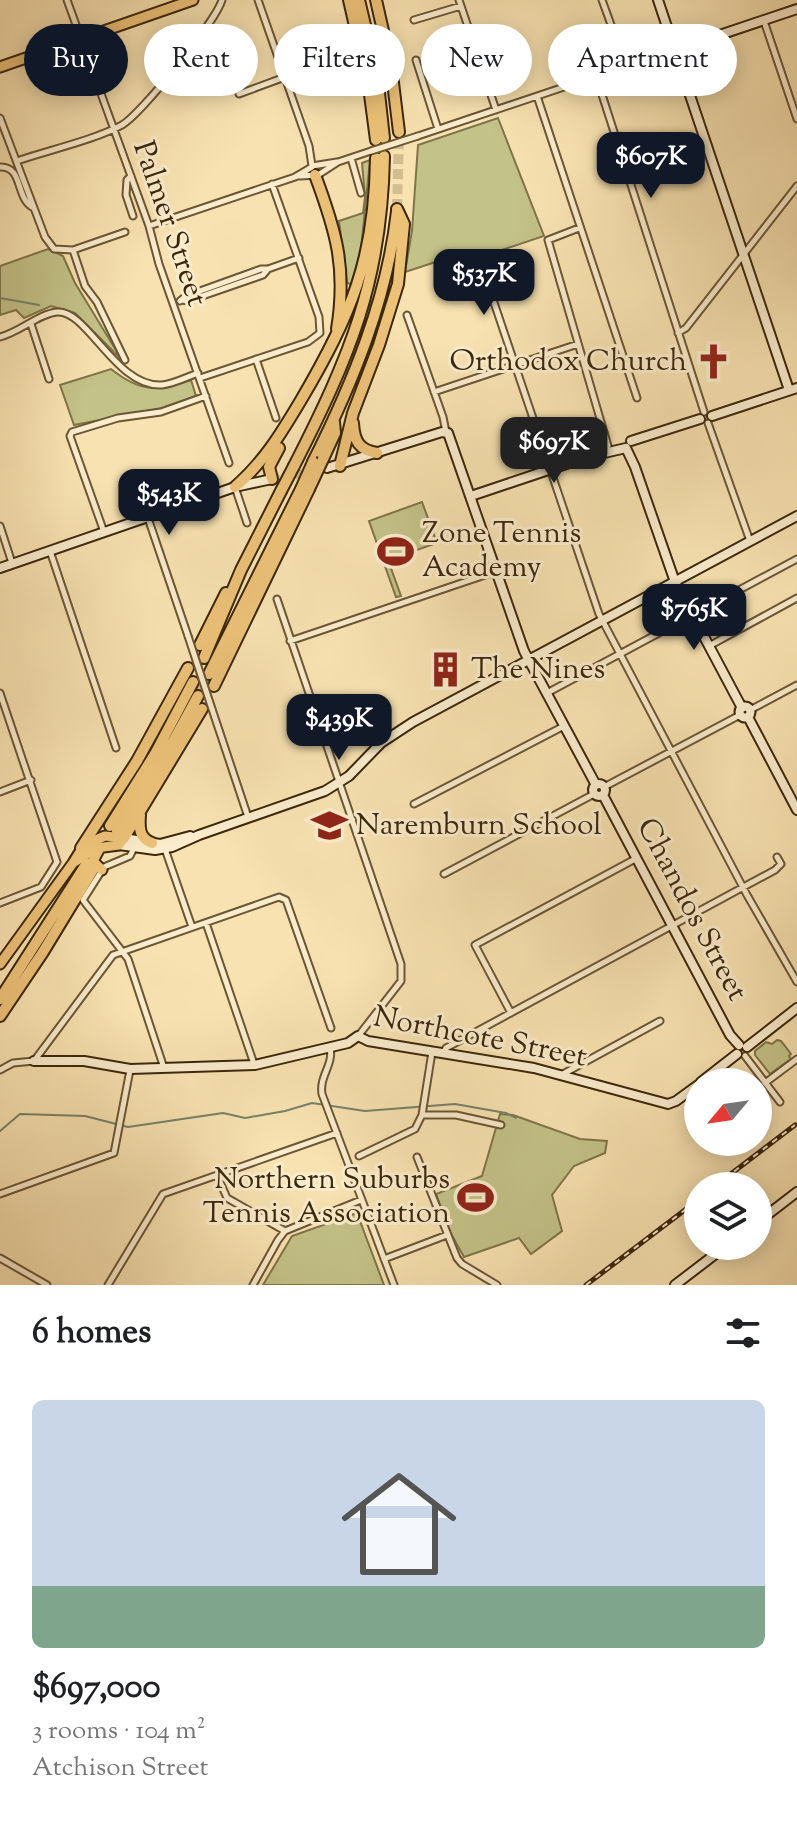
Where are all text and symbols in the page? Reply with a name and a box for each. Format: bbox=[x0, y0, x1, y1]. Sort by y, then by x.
chip: Buy bbox=[24, 24, 128, 96]
chip: Rent bbox=[144, 24, 258, 96]
chip: Filters bbox=[274, 24, 405, 96]
chip: New bbox=[421, 24, 532, 96]
chip: Apartment bbox=[548, 24, 737, 96]
pin: $607K bbox=[595, 132, 707, 200]
street label: Palmer Street bbox=[121, 136, 217, 312]
text: $607K bbox=[615, 139, 687, 176]
pin: $537K bbox=[428, 249, 540, 317]
text: $537K bbox=[451, 256, 517, 293]
place label: Orthodox Church bbox=[450, 341, 687, 384]
church icon: Orthodox Church bbox=[694, 343, 732, 381]
pin: $697K bbox=[498, 417, 610, 485]
text: $697K bbox=[518, 424, 590, 461]
pin: $543K bbox=[113, 469, 225, 537]
text: $543K bbox=[136, 476, 202, 513]
place label: Zone Tennis Academy bbox=[422, 513, 581, 590]
sports icon: Zone Tennis Academy bbox=[377, 532, 415, 570]
pin: $765K bbox=[638, 584, 750, 652]
text: $765K bbox=[660, 591, 728, 628]
place label: The Nines bbox=[471, 649, 605, 692]
building icon: The Nines bbox=[426, 651, 464, 689]
pin: $439K bbox=[283, 694, 395, 762]
text: $439K bbox=[305, 701, 373, 738]
place label: Naremburn School bbox=[356, 805, 602, 848]
school or university icon: Naremburn School bbox=[311, 807, 349, 845]
street label: Chandos Street bbox=[625, 811, 757, 1009]
street label: Northcote Street bbox=[370, 996, 590, 1080]
north arrow bbox=[684, 1068, 772, 1156]
map controls bbox=[684, 1068, 772, 1260]
place label: Northern Suburbs Tennis Association bbox=[203, 1159, 450, 1236]
button: layers bbox=[684, 1172, 772, 1260]
sports icon: Northern Suburbs Tennis Association bbox=[457, 1178, 495, 1216]
text: 6 homes bbox=[32, 1309, 151, 1358]
icon: filters bbox=[721, 1311, 765, 1355]
icon: home bbox=[327, 1452, 471, 1596]
text: $697,000 bbox=[32, 1664, 161, 1713]
text: 3 rooms · 104 m² bbox=[32, 1713, 206, 1750]
text: Atchison Street bbox=[32, 1750, 209, 1787]

